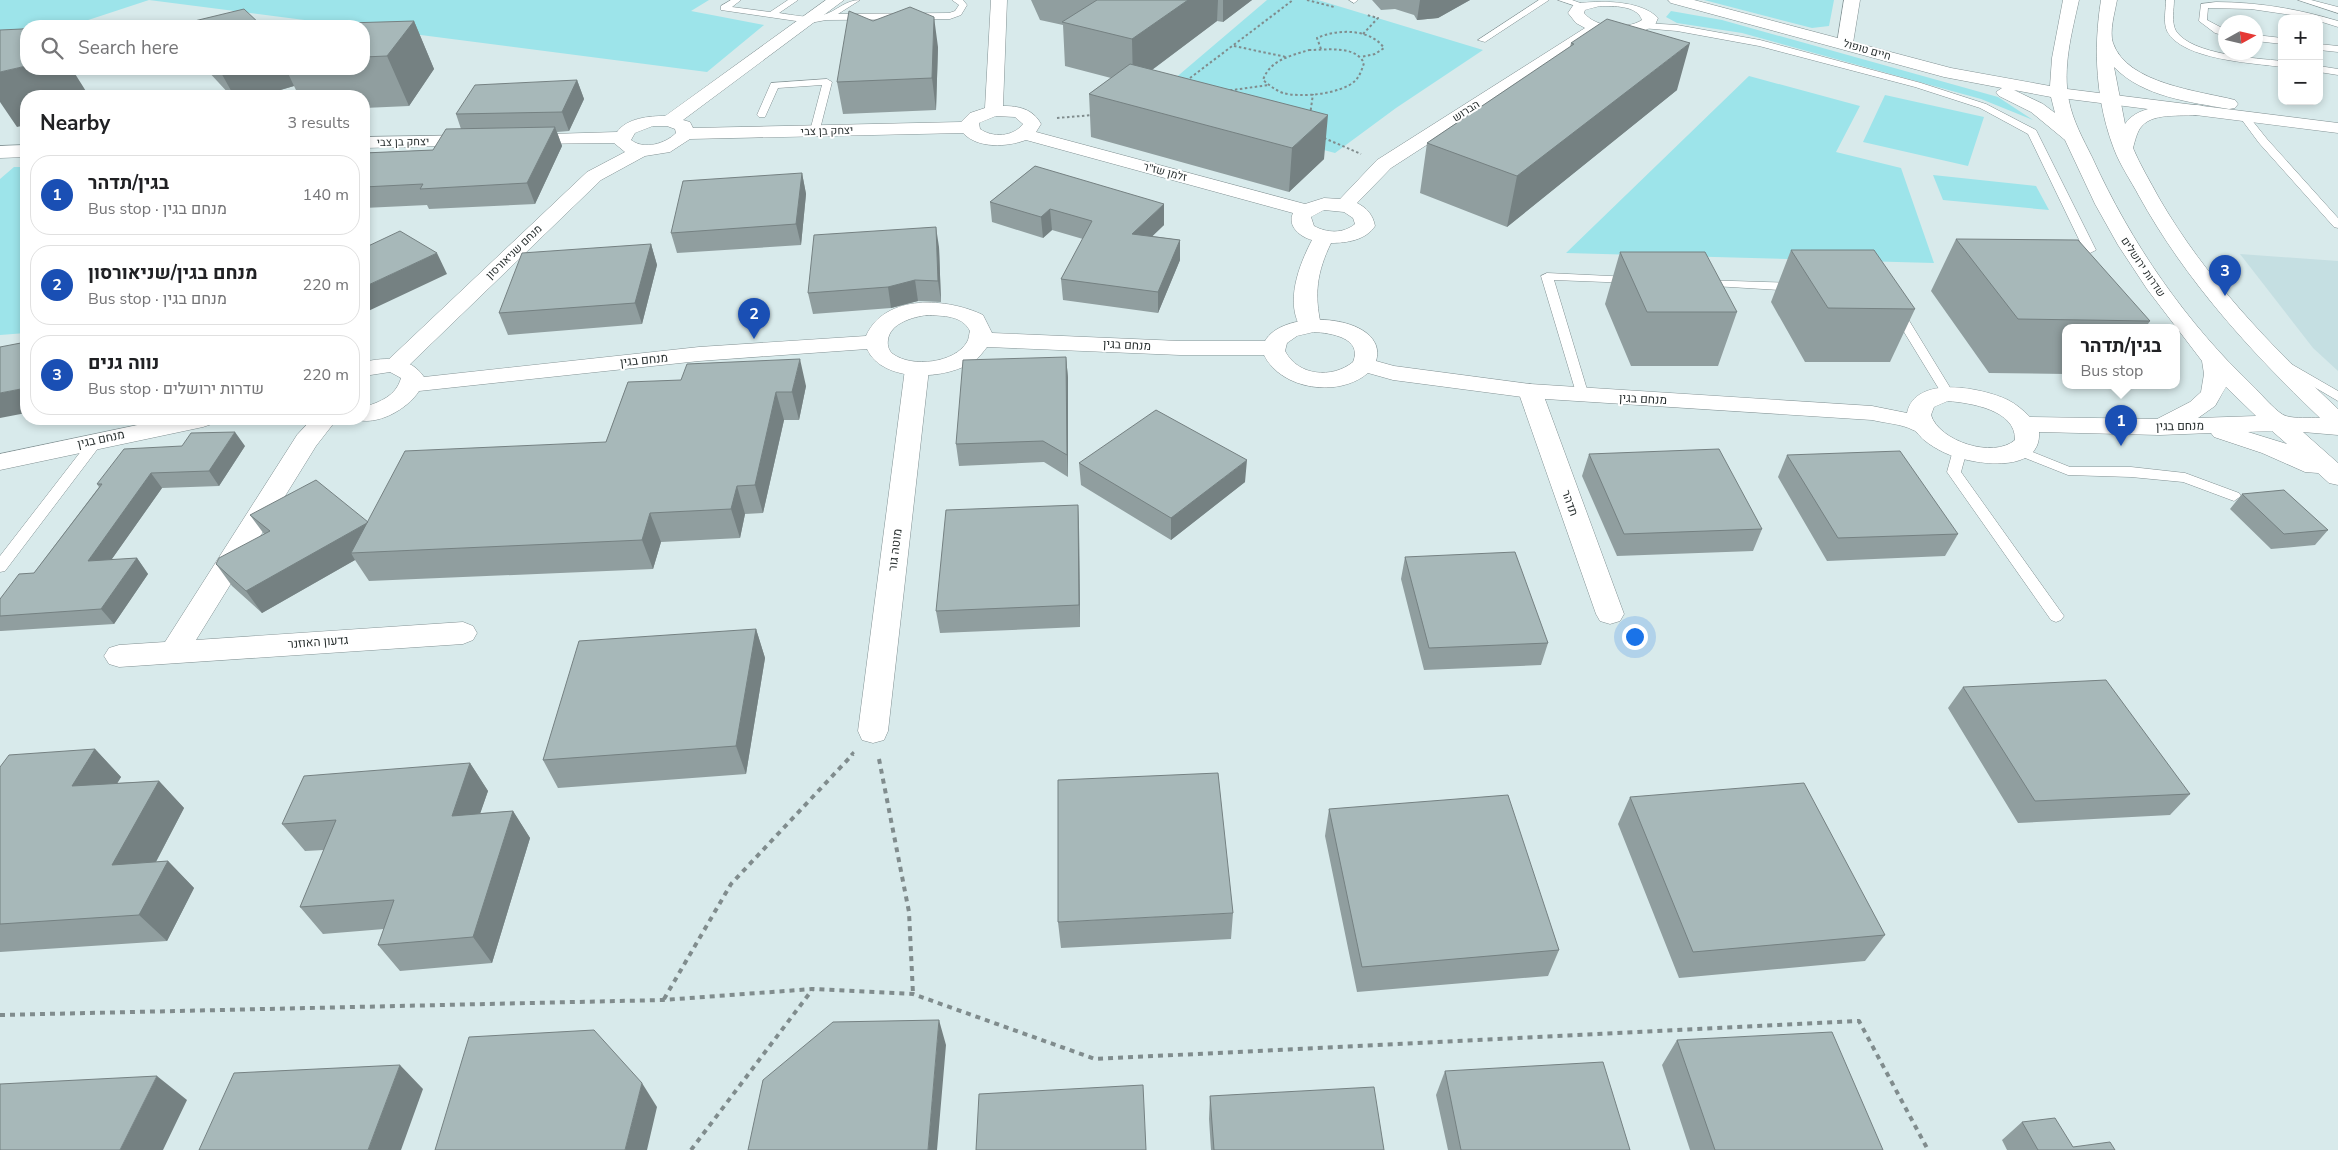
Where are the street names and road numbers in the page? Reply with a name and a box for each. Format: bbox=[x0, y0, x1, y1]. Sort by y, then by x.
street label: חיים טופול bbox=[1841, 36, 1893, 64]
street label: הברוש bbox=[1449, 97, 1483, 125]
street label: יצחק בן צבי bbox=[800, 123, 854, 139]
street label: יצחק בן צבי bbox=[377, 134, 429, 150]
street label: זלמן שז"ר bbox=[1141, 159, 1189, 185]
street label: מנחם שניאורסון bbox=[483, 221, 545, 283]
street label: שדרות ירושלים bbox=[2117, 234, 2169, 300]
street label: מנחם בגין bbox=[1103, 336, 1151, 354]
street label: מנחם בגין bbox=[619, 350, 669, 370]
street label: מנחם בגין bbox=[1619, 390, 1667, 408]
street label: מנחם בגין bbox=[2156, 418, 2204, 434]
street label: מנחם בגין bbox=[76, 426, 126, 452]
street label: תדהר bbox=[1558, 488, 1582, 518]
street label: מוטה גור bbox=[884, 528, 906, 572]
street label: גדעון האוזנר bbox=[287, 632, 349, 652]

